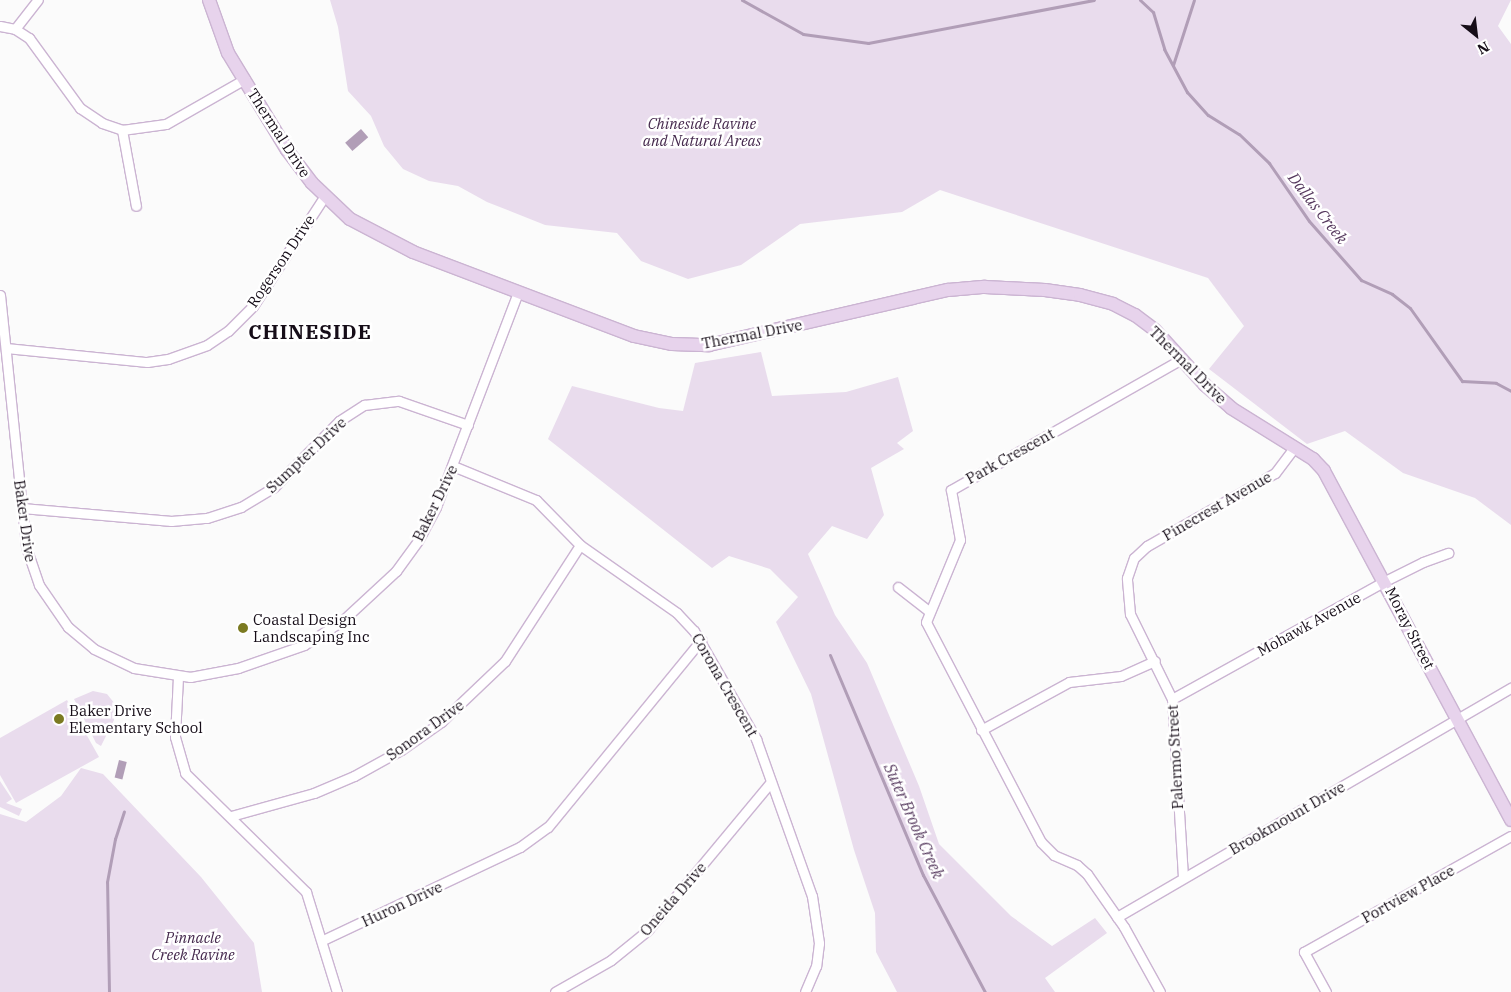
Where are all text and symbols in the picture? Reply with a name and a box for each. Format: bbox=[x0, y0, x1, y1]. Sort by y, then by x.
north arrow bbox=[1451, 10, 1501, 60]
text: N bbox=[1474, 38, 1492, 59]
street label: Thermal Drive bbox=[244, 85, 314, 181]
park label: Chineside Ravine and Natural Areas bbox=[643, 114, 761, 149]
water label: Dallas Creek bbox=[1284, 168, 1352, 248]
street label: Rogerson Drive bbox=[243, 211, 319, 311]
street label: Thermal Drive bbox=[700, 315, 804, 353]
district label: CHINESIDE bbox=[247, 319, 373, 343]
street label: Thermal Drive bbox=[1146, 323, 1230, 407]
street label: Sumpter Drive bbox=[262, 413, 350, 497]
street label: Park Crescent bbox=[963, 424, 1057, 488]
street label: Baker Drive bbox=[409, 462, 461, 544]
street label: Pinecrest Avenue bbox=[1159, 467, 1275, 545]
street label: Baker Drive bbox=[10, 479, 40, 563]
street label: Moray Street bbox=[1382, 584, 1438, 672]
street label: Mohawk Avenue bbox=[1254, 588, 1364, 660]
place label: Coastal Design Landscaping Inc bbox=[253, 610, 370, 645]
marker: Coastal Design Landscaping Inc bbox=[237, 622, 249, 634]
street label: Corona Crescent bbox=[688, 630, 762, 740]
street label: Sonora Drive bbox=[383, 696, 467, 764]
place label: Baker Drive Elementary School bbox=[69, 701, 203, 736]
street label: Palermo Street bbox=[1163, 704, 1187, 810]
marker: Baker Drive Elementary School bbox=[53, 713, 65, 725]
water label: Suter Brook Creek bbox=[880, 760, 948, 882]
street label: Brookmount Drive bbox=[1226, 778, 1348, 858]
street label: Oneida Drive bbox=[636, 858, 710, 940]
street label: Portview Place bbox=[1358, 861, 1458, 927]
street label: Huron Drive bbox=[359, 877, 445, 931]
park label: Pinnacle Creek Ravine bbox=[151, 928, 235, 963]

